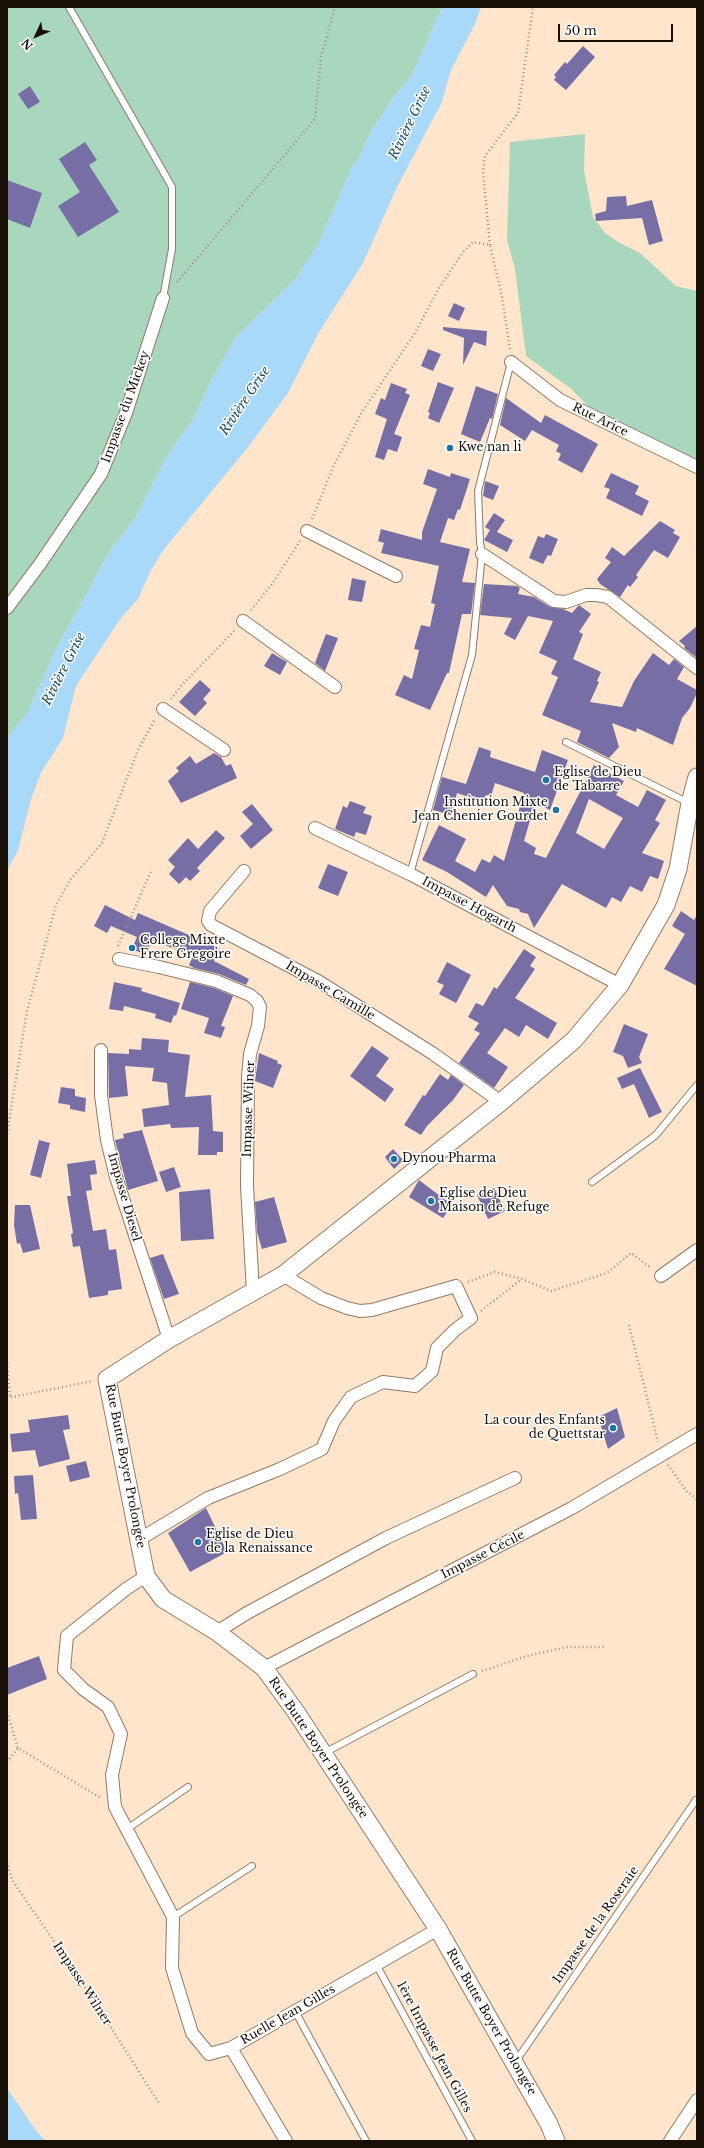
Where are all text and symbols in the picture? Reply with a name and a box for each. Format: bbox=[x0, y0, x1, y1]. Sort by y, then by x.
north arrow bbox=[16, 16, 56, 56]
scale bar bbox=[560, 16, 675, 42]
text: 50 m bbox=[565, 23, 597, 38]
text: N bbox=[19, 36, 36, 53]
water label: Rivière Grise bbox=[386, 84, 434, 162]
street label: Impasse du Mickey bbox=[99, 349, 153, 465]
water label: Rivière Grise bbox=[216, 364, 274, 438]
street label: Rue Arice bbox=[570, 400, 630, 440]
place label: Kwe nan li bbox=[458, 441, 522, 455]
marker: Kwe nan li bbox=[445, 443, 455, 453]
water label: Rivière Grise bbox=[39, 630, 89, 708]
place label: Eglise de Dieu de Tabarre bbox=[554, 766, 642, 794]
marker: Eglise de Dieu de Tabarre bbox=[541, 775, 551, 785]
place label: Institution Mixte Jean Chenier Gourdet bbox=[414, 796, 548, 824]
marker: Institution Mixte Jean Chenier Gourdet bbox=[551, 805, 561, 815]
street label: Impasse Hogarth bbox=[419, 874, 519, 936]
place label: College Mixte Frere Gregoire bbox=[140, 934, 231, 962]
marker: College Mixte Frere Gregoire bbox=[127, 943, 137, 953]
street label: Impasse Camille bbox=[283, 959, 377, 1023]
street label: Impasse Wilner bbox=[240, 1060, 258, 1158]
street label: Impasse Diesel bbox=[104, 1151, 144, 1243]
place label: Dynou Pharma bbox=[402, 1152, 496, 1166]
marker: Dynou Pharma bbox=[389, 1154, 399, 1164]
place label: Eglise de Dieu Maison de Refuge bbox=[439, 1187, 549, 1215]
marker: Eglise de Dieu Maison de Refuge bbox=[426, 1196, 436, 1206]
street label: Rue Butte Boyer Prolongée bbox=[102, 1383, 148, 1549]
place label: La cour des Enfants de Quettstar bbox=[484, 1414, 605, 1442]
marker: La cour des Enfants de Quettstar bbox=[608, 1423, 618, 1433]
place label: Eglise de Dieu de la Renaissance bbox=[206, 1528, 313, 1556]
street label: Impasse Cécile bbox=[439, 1528, 527, 1582]
marker: Eglise de Dieu de la Renaissance bbox=[193, 1537, 203, 1547]
street label: Rue Butte Boyer Prolongée bbox=[265, 1675, 371, 1821]
street label: Impasse de la Roseraie bbox=[550, 1864, 642, 1986]
street label: Impasse Wilner bbox=[50, 1940, 114, 2028]
street label: Rue Butte Boyer Prolongée bbox=[443, 1946, 539, 2098]
street label: 1ère Impasse Jean Gilles bbox=[393, 1979, 475, 2115]
street label: Ruelle Jean Gilles bbox=[238, 1982, 338, 2048]

